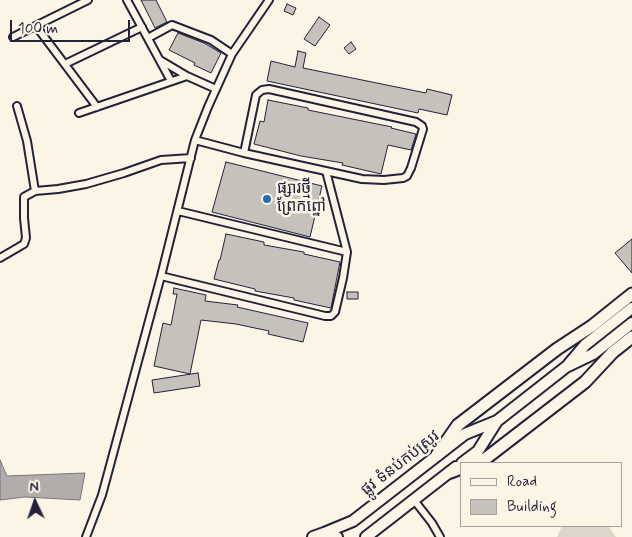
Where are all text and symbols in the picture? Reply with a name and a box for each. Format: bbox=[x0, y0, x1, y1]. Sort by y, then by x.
scale bar bbox=[12, 10, 132, 42]
text: 100 m bbox=[18, 19, 58, 39]
place label: ផ្សារថ្មី ព្រែកព្នៅ bbox=[277, 180, 326, 218]
marker: ផ្សារថ្មី ព្រែកព្នៅ bbox=[261, 193, 273, 205]
street label: ផ្លូវ ទំនប់កប់ស្រូវ bbox=[358, 427, 444, 501]
legend bbox=[460, 462, 622, 527]
text: Road bbox=[507, 472, 537, 492]
north arrow bbox=[10, 477, 60, 527]
text: N bbox=[29, 478, 39, 496]
text: Building bbox=[507, 497, 557, 517]

